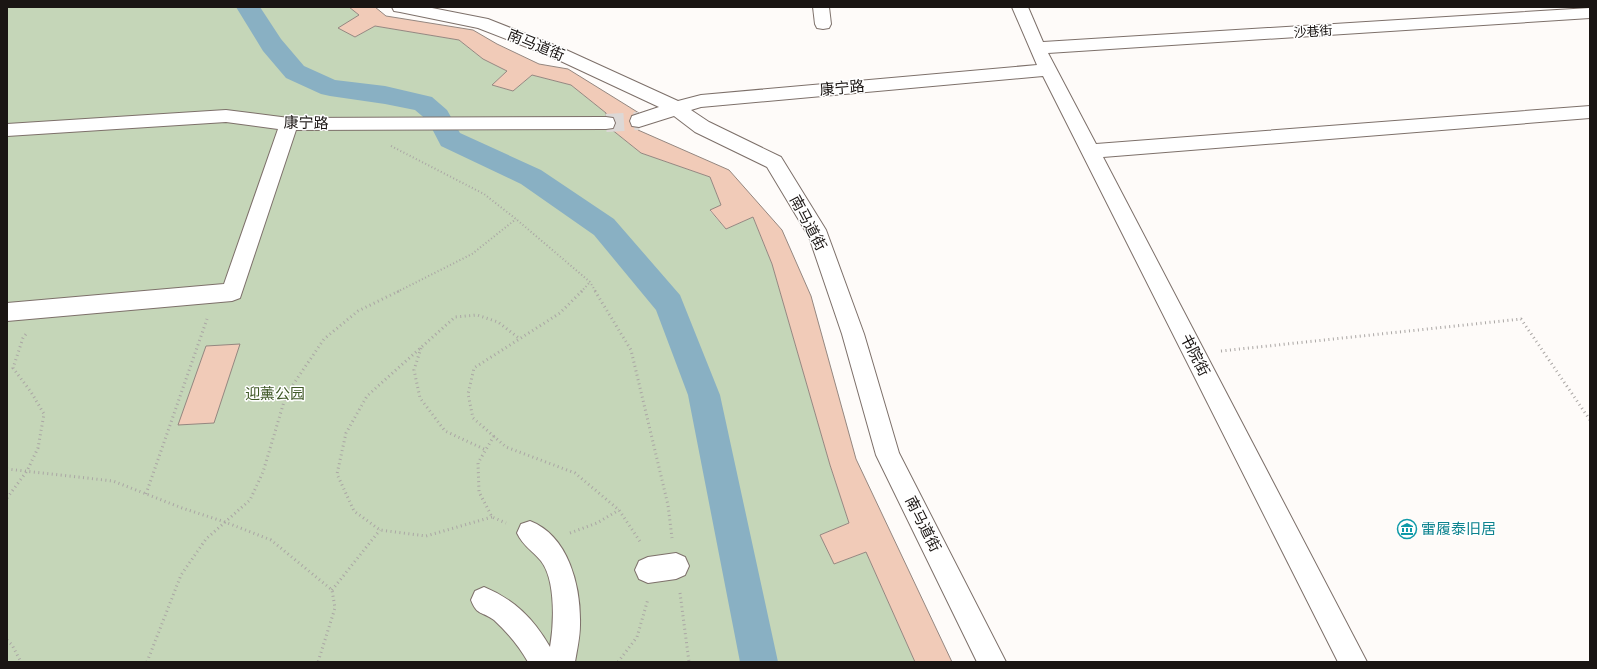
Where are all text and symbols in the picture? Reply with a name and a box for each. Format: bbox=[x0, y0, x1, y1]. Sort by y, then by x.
street label: 沙巷街 bbox=[1293, 21, 1333, 42]
street label: 南马道街 bbox=[504, 24, 568, 66]
street label: 康宁路 bbox=[819, 75, 865, 101]
street label: 康宁路 bbox=[283, 112, 329, 134]
street label: 南马道街 bbox=[784, 191, 832, 255]
street label: 书院街 bbox=[1175, 330, 1215, 380]
park label: 迎薰公园 bbox=[245, 383, 305, 405]
street label: 南马道街 bbox=[900, 492, 946, 556]
museum icon: 雷履泰旧居 bbox=[1396, 518, 1418, 540]
place label: 雷履泰旧居 bbox=[1421, 518, 1496, 540]

